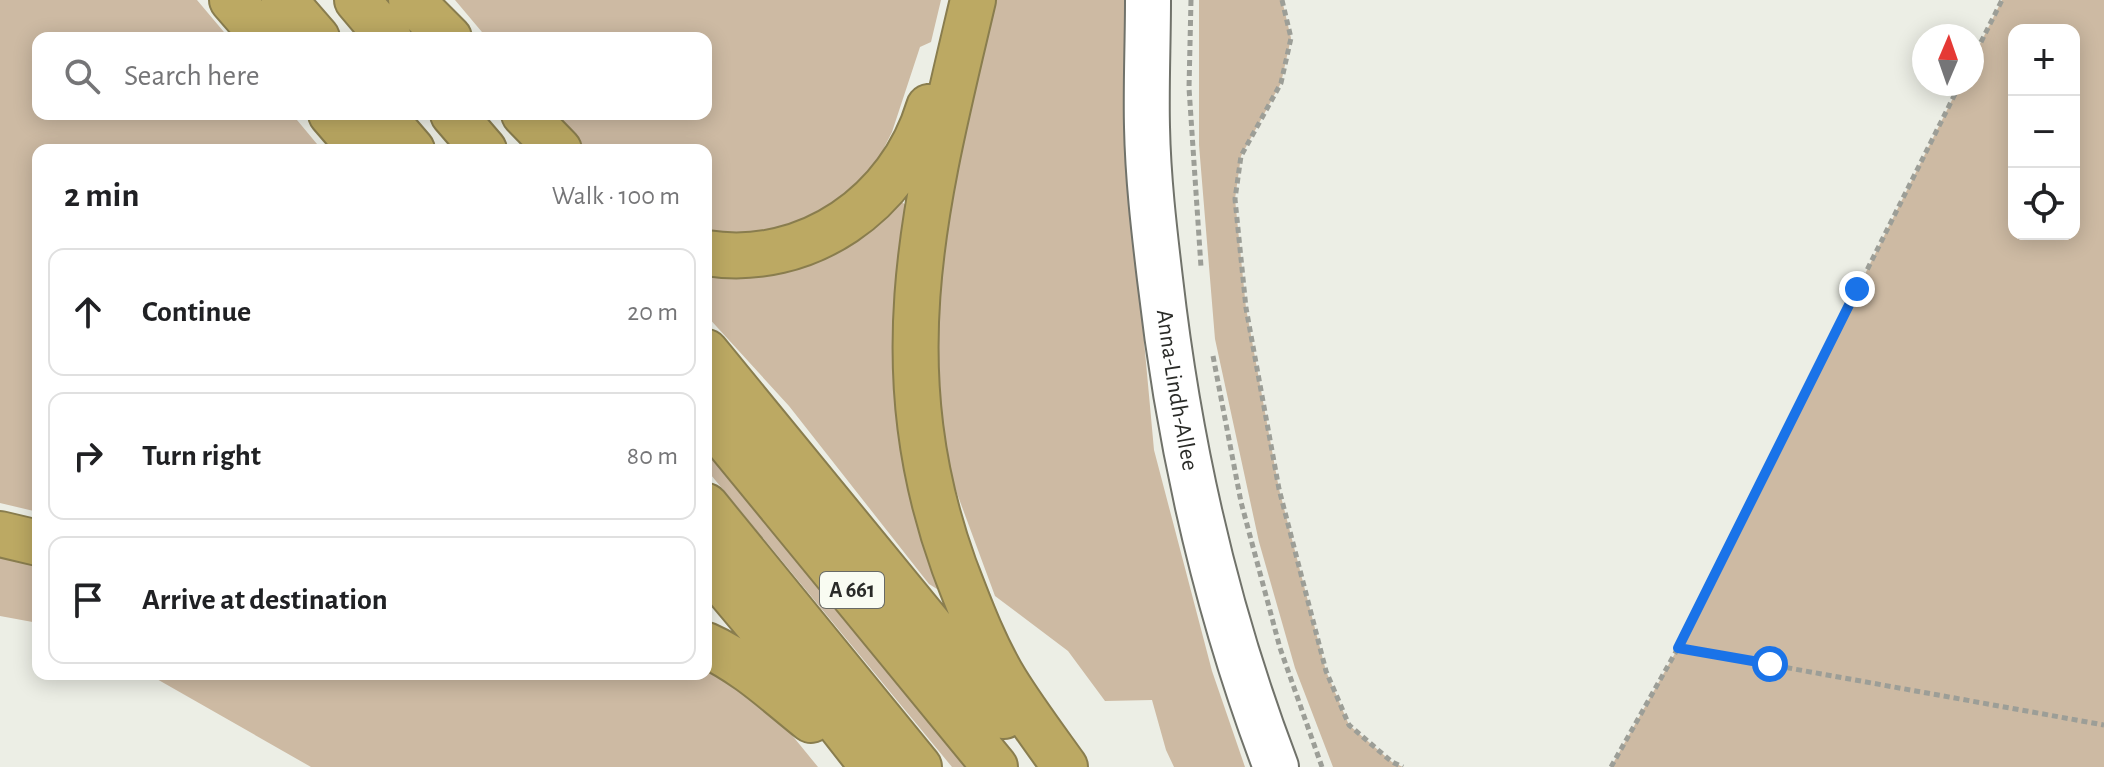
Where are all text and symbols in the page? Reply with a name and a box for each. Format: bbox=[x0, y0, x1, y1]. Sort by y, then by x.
north arrow bbox=[1912, 24, 1984, 96]
map controls bbox=[2008, 24, 2080, 240]
button: + bbox=[2008, 24, 2080, 96]
search box bbox=[32, 32, 712, 120]
icon: search bbox=[60, 54, 104, 98]
text: Search here bbox=[124, 61, 260, 91]
button: − bbox=[2008, 96, 2080, 168]
button: locate bbox=[2008, 168, 2080, 240]
text: 2 min bbox=[64, 179, 139, 213]
text: Walk · 100 m bbox=[552, 183, 680, 209]
route end bbox=[1839, 271, 1875, 307]
icon: ahead bbox=[66, 290, 110, 334]
text: Continue bbox=[142, 297, 251, 327]
text: 20 m bbox=[627, 299, 678, 325]
street label: Anna-Lindh-Allee bbox=[1152, 308, 1202, 473]
icon: right bbox=[66, 434, 110, 478]
text: Turn right bbox=[142, 441, 261, 471]
text: 80 m bbox=[627, 443, 678, 469]
road number: A 661 bbox=[820, 572, 884, 608]
icon: arrive bbox=[66, 578, 110, 622]
text: Arrive at destination bbox=[142, 585, 388, 615]
route start bbox=[1752, 646, 1788, 682]

